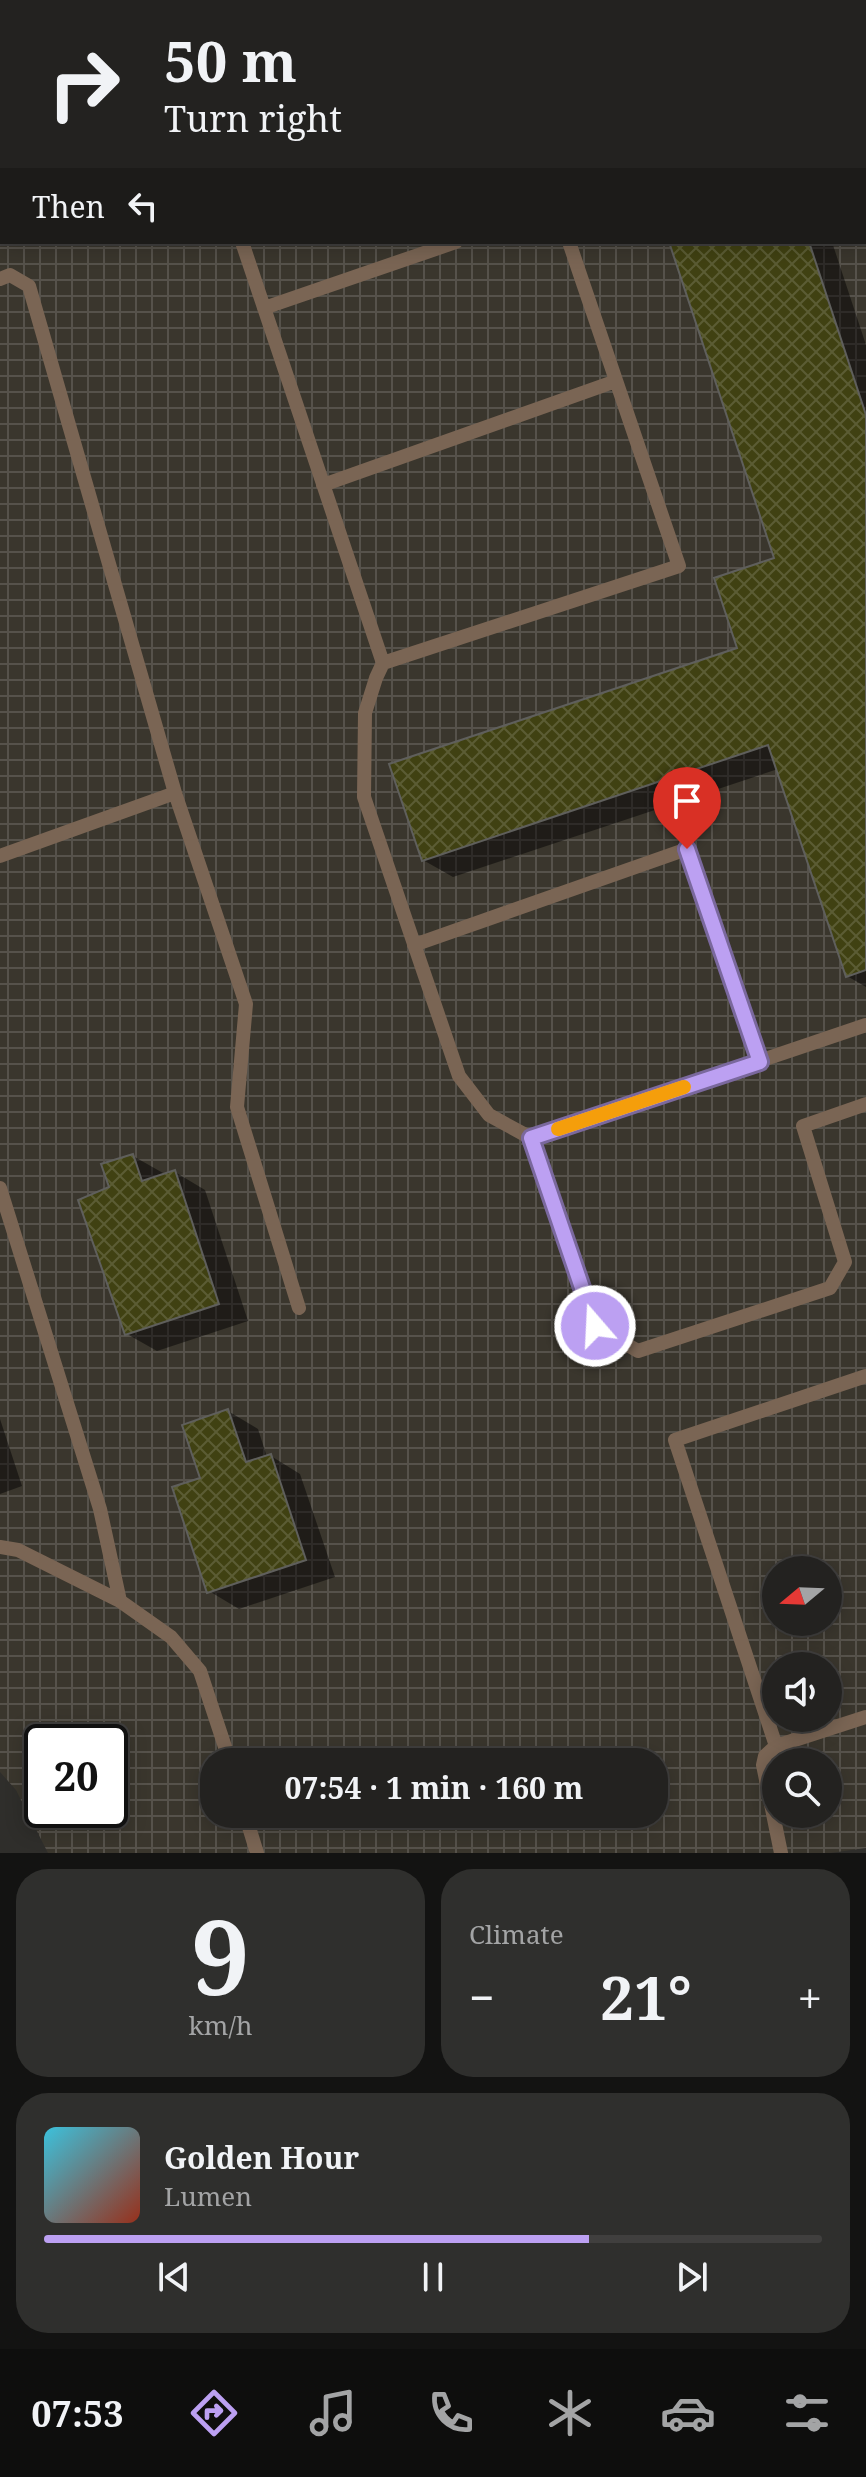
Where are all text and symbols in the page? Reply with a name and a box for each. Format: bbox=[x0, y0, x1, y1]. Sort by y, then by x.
text: 50 m bbox=[164, 22, 297, 98]
icon: right bbox=[32, 32, 136, 136]
text: Turn right bbox=[164, 94, 342, 143]
icon: left bbox=[121, 184, 165, 228]
text: Then bbox=[32, 186, 105, 227]
pin bbox=[653, 767, 721, 849]
icon: arrive bbox=[665, 779, 709, 823]
position arrow bbox=[553, 1284, 637, 1368]
north arrow bbox=[762, 1556, 842, 1636]
map controls bbox=[762, 1556, 842, 1828]
button: sound bbox=[762, 1652, 842, 1732]
speed limit sign: 20 bbox=[24, 1724, 128, 1828]
button: search bbox=[762, 1748, 842, 1828]
text: 07:54 · 1 min · 160 m bbox=[285, 1767, 583, 1808]
text: 9 bbox=[191, 1884, 250, 2025]
text: Climate bbox=[469, 1916, 564, 1952]
text: 21° bbox=[600, 1956, 692, 2038]
text: − bbox=[469, 1967, 494, 2027]
text: + bbox=[797, 1967, 822, 2027]
text: km/h bbox=[189, 2007, 252, 2043]
text: Golden Hour bbox=[164, 2137, 359, 2178]
text: Lumen bbox=[164, 2178, 252, 2214]
icon: previous bbox=[152, 2255, 196, 2299]
icon: pause bbox=[411, 2255, 455, 2299]
icon: next bbox=[670, 2255, 714, 2299]
icon: directions bbox=[186, 2385, 242, 2441]
icon: music bbox=[305, 2385, 361, 2441]
icon: phone bbox=[423, 2385, 479, 2441]
icon: climate bbox=[542, 2385, 598, 2441]
icon: car bbox=[660, 2385, 716, 2441]
icon: filters bbox=[779, 2385, 835, 2441]
text: 07:53 bbox=[31, 2389, 124, 2438]

